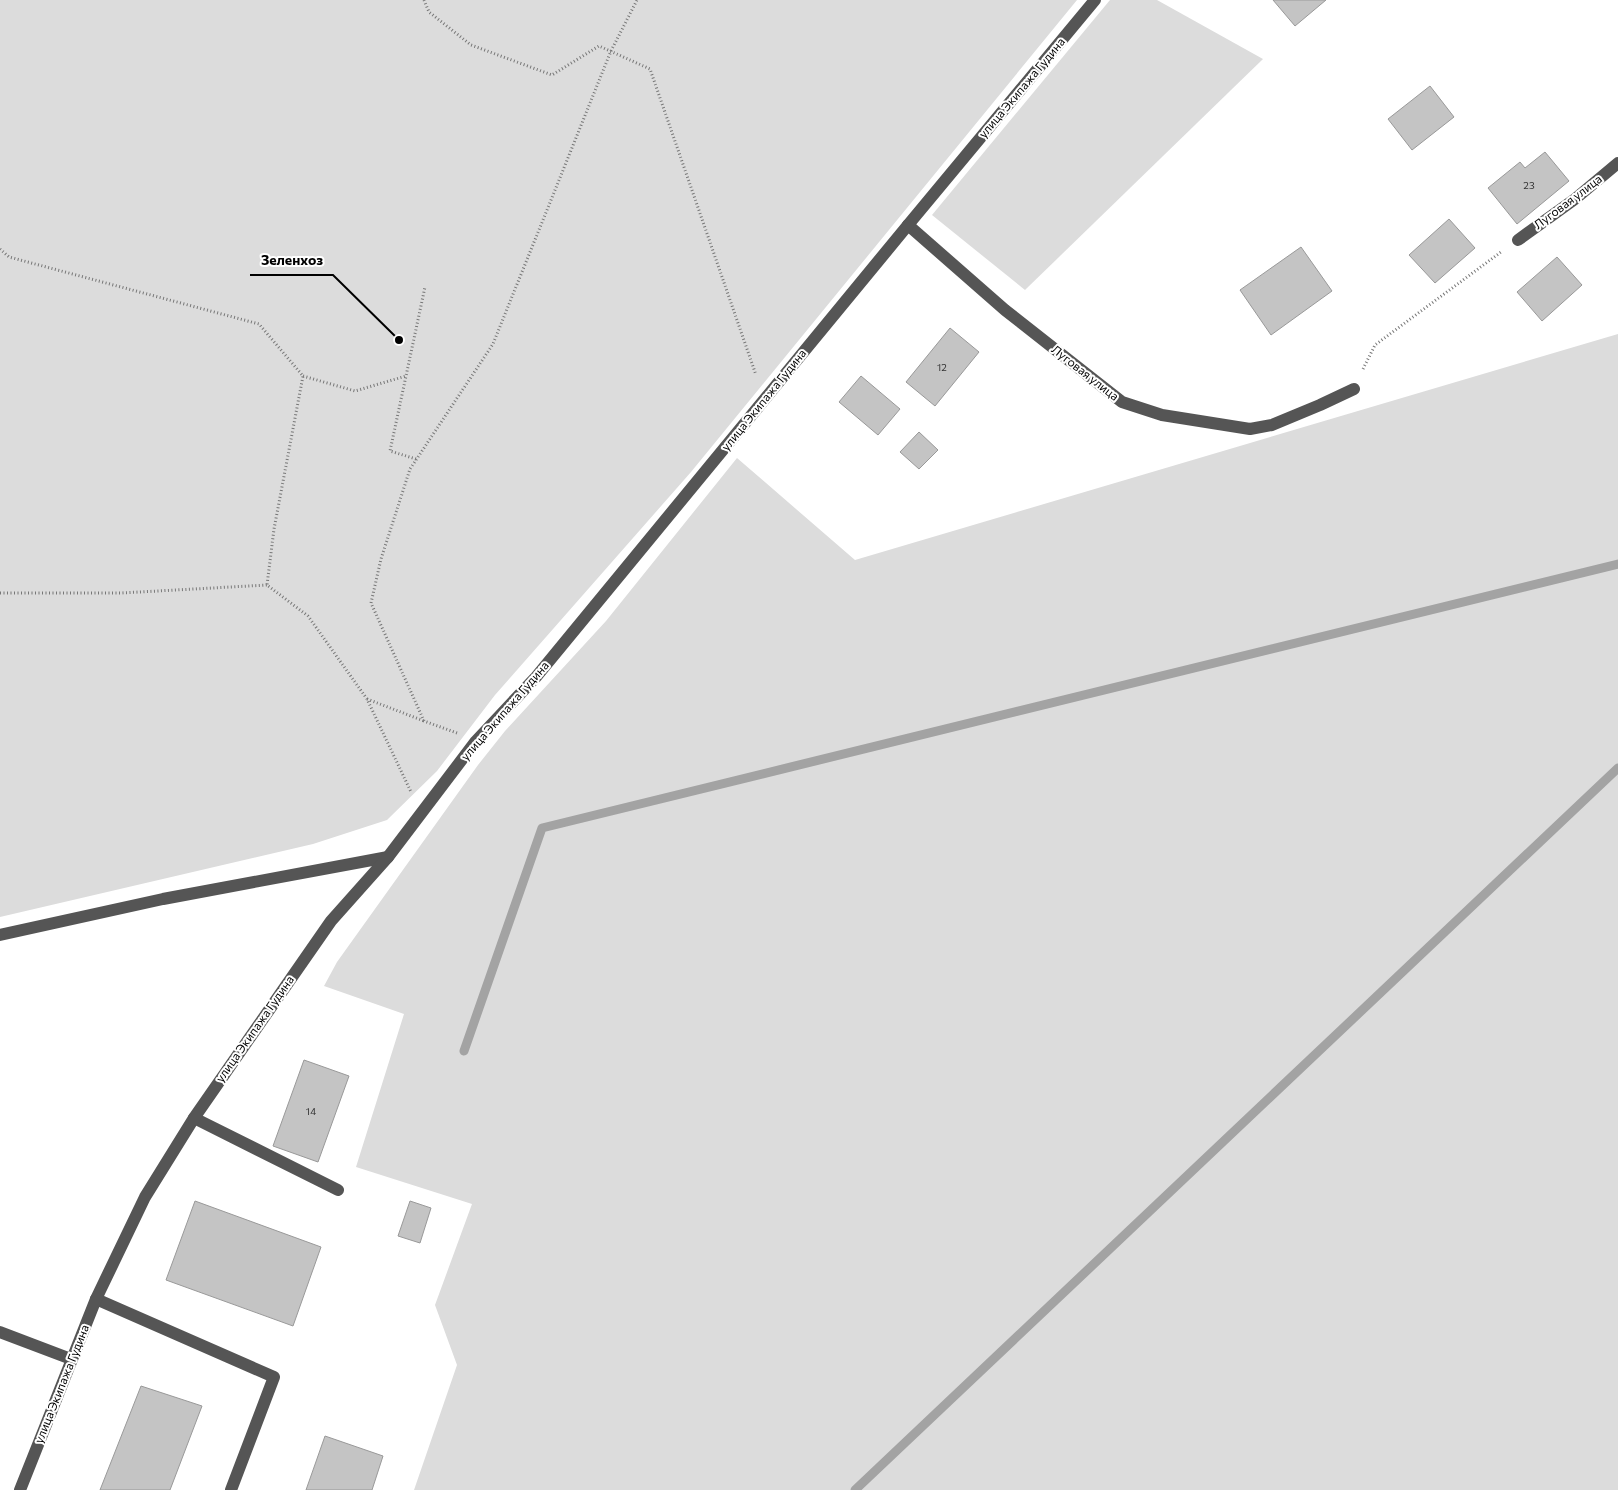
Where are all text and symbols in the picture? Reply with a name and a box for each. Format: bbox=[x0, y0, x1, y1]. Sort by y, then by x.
street label: улица Экипажа Гудина bbox=[975, 34, 1067, 140]
street label: Луговая улица bbox=[1531, 171, 1604, 231]
house number: 23 bbox=[1523, 179, 1535, 191]
callout: Зеленхоз bbox=[250, 246, 333, 275]
text: Зеленхоз bbox=[261, 251, 323, 268]
street label: Луговая улица bbox=[1049, 342, 1122, 403]
street label: улица Экипажа Гудина bbox=[718, 346, 808, 453]
house number: 12 bbox=[937, 361, 947, 373]
street label: улица Экипажа Гудина bbox=[457, 658, 551, 763]
street label: улица Экипажа Гудина bbox=[212, 973, 296, 1084]
house number: 14 bbox=[306, 1105, 316, 1117]
street label: улица Экипажа Гудина bbox=[31, 1322, 91, 1445]

